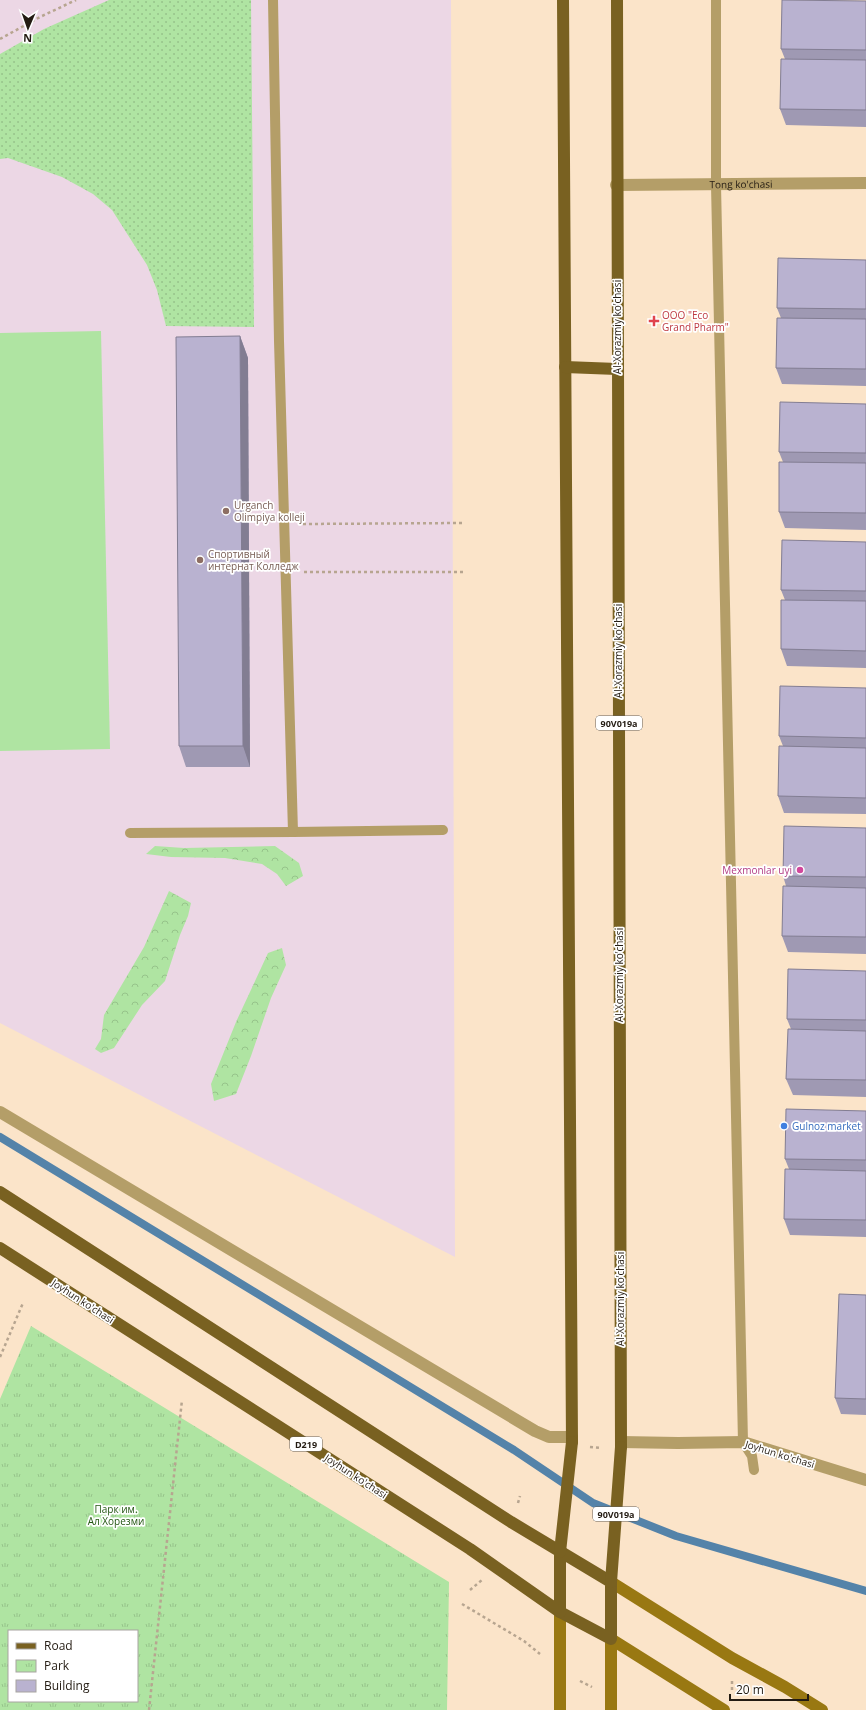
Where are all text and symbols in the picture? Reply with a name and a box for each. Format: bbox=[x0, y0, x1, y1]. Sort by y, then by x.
north arrow bbox=[8, 8, 48, 48]
text: N bbox=[23, 31, 32, 46]
street label: Tong ko'chasi bbox=[709, 177, 773, 191]
street label: Al-Xorazmiy ko’chasi bbox=[610, 280, 624, 374]
place label: ООО "Eco Grand Pharm" bbox=[662, 308, 729, 334]
marker: ООО "Eco Grand Pharm" bbox=[649, 316, 659, 326]
place label: Urganch Olimpiya kolleji bbox=[234, 498, 305, 524]
marker: Urganch Olimpiya kolleji bbox=[221, 506, 231, 516]
place label: Спортивный интернат Колледж bbox=[208, 547, 299, 573]
marker: Спортивный интернат Колледж bbox=[195, 555, 205, 565]
street label: Al-Xorazmiy ko’chasi bbox=[611, 604, 625, 698]
road number: 90V019a bbox=[596, 716, 642, 730]
place label: Mexmonlar uyi bbox=[722, 863, 792, 877]
marker: Mexmonlar uyi bbox=[795, 865, 805, 875]
street label: Al-Xorazmiy ko’chasi bbox=[612, 928, 626, 1022]
place label: Gulnoz market bbox=[792, 1119, 861, 1133]
marker: Gulnoz market bbox=[779, 1121, 789, 1131]
street label: Al-Xorazmiy ko’chasi bbox=[613, 1252, 627, 1346]
street label: Joyhun ko'chasi bbox=[48, 1275, 117, 1326]
street label: Joyhun ko'chasi bbox=[743, 1436, 816, 1471]
road number: D219 bbox=[290, 1437, 322, 1451]
street label: Joyhun ko'chasi bbox=[321, 1450, 390, 1501]
park label: Парк им. Ал Хорезми bbox=[88, 1502, 144, 1528]
road number: 90V019a bbox=[593, 1507, 639, 1521]
legend bbox=[8, 1630, 138, 1702]
text: Road bbox=[44, 1637, 73, 1654]
text: Park bbox=[44, 1657, 70, 1674]
scale bar bbox=[730, 1676, 808, 1702]
text: Building bbox=[44, 1677, 90, 1694]
text: 20 m bbox=[736, 1681, 764, 1698]

